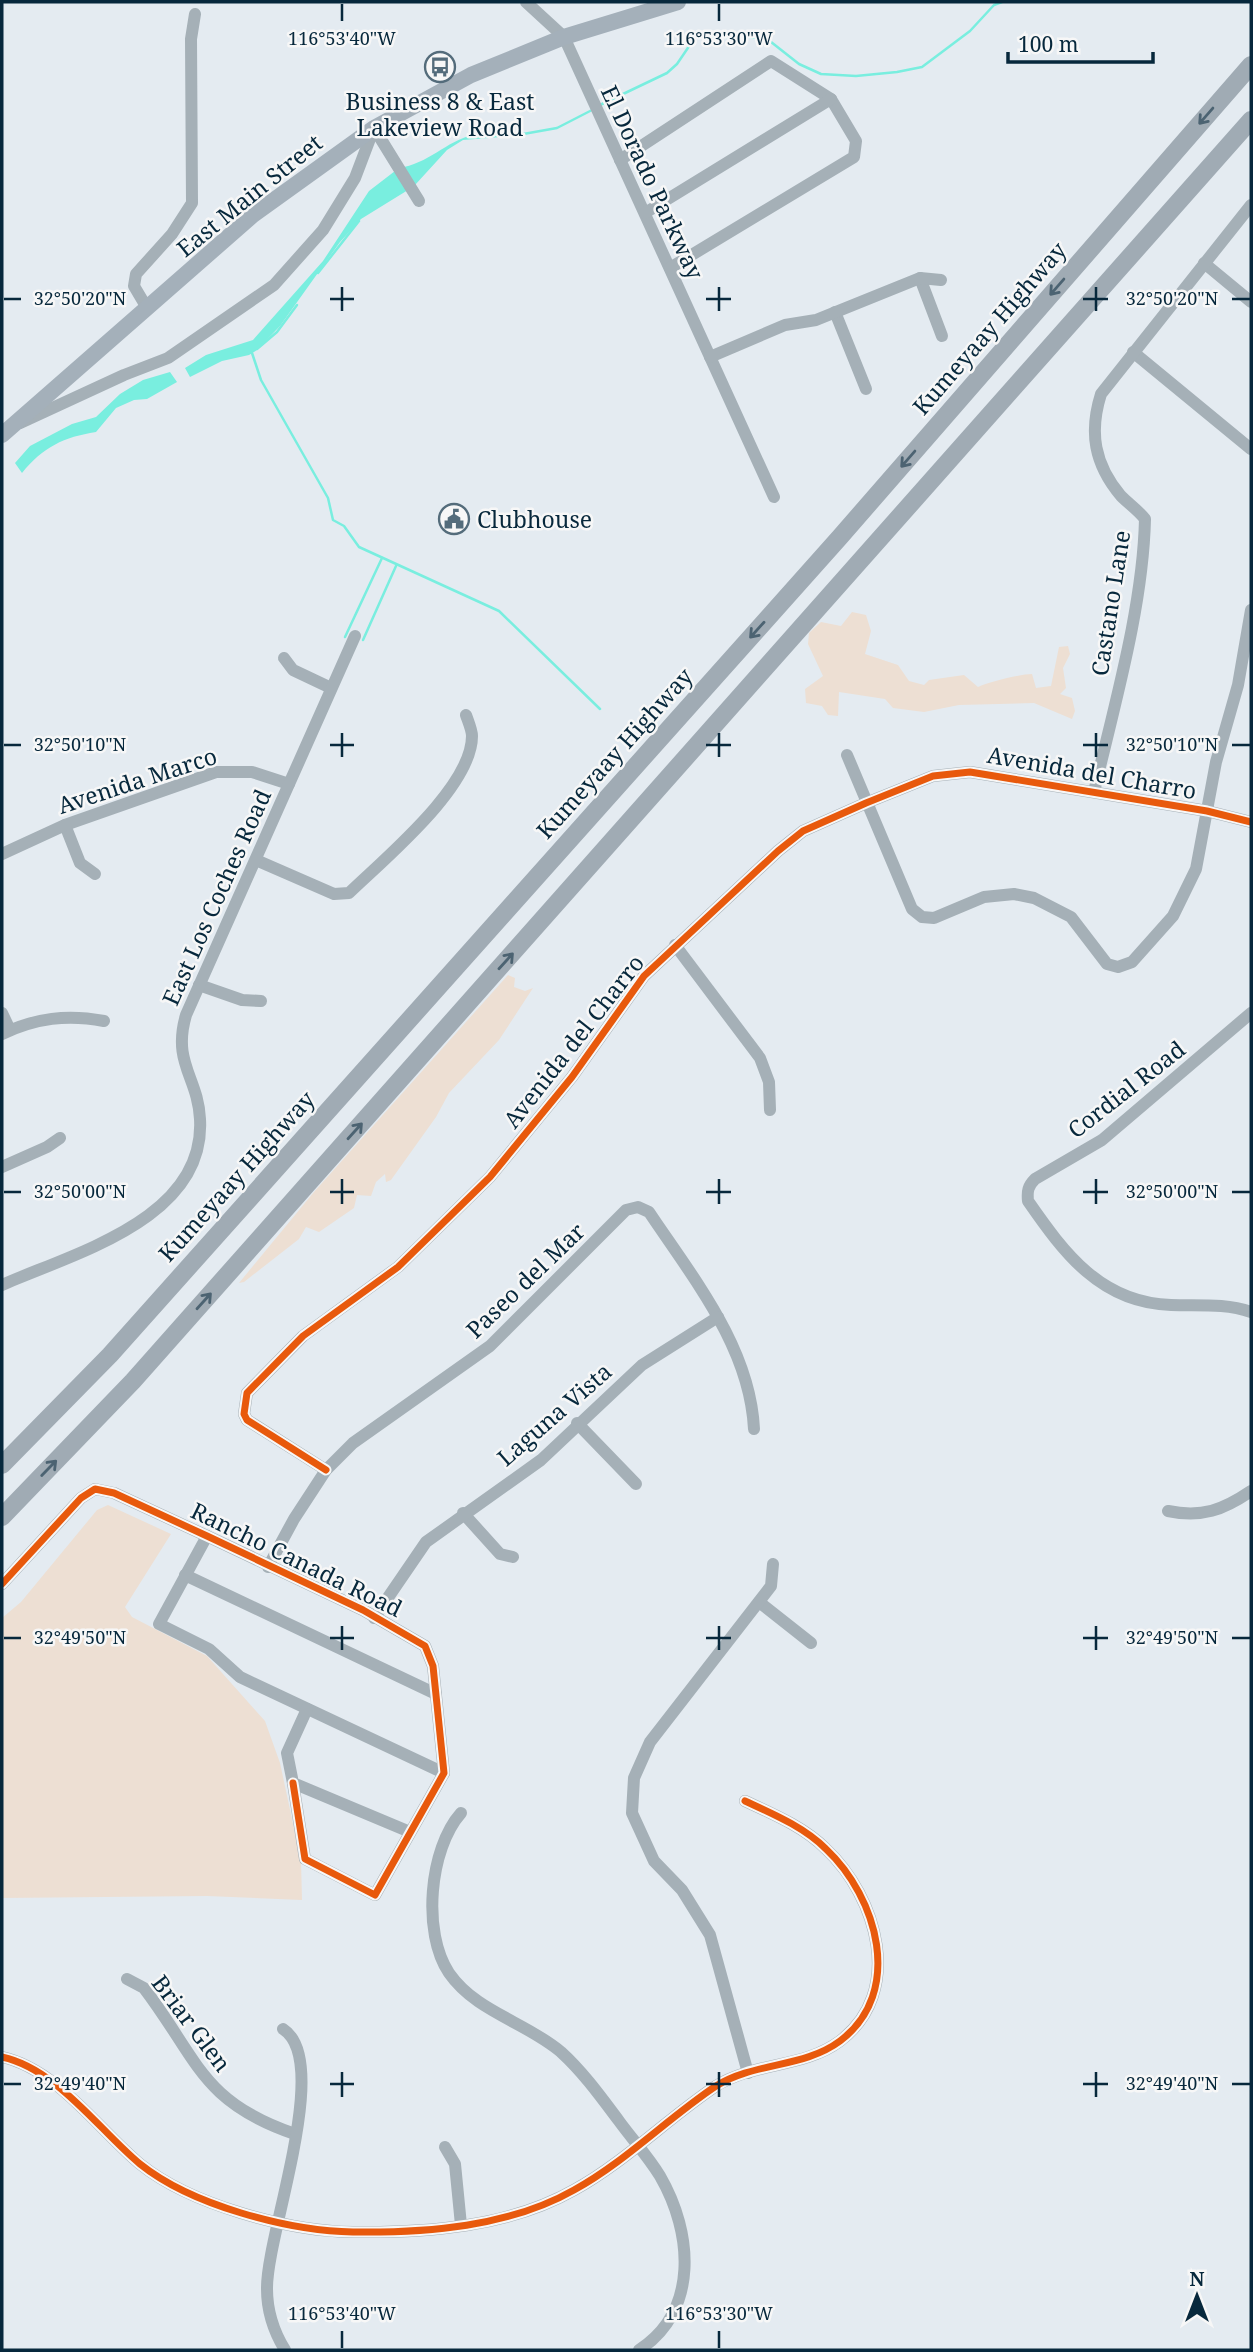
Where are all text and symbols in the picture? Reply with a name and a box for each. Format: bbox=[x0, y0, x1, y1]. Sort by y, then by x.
scale bar bbox=[1008, 21, 1153, 65]
text: 116°53'40"W bbox=[288, 26, 396, 50]
text: 116°53'30"W bbox=[665, 26, 773, 50]
text: 100 m bbox=[1018, 30, 1079, 58]
bus stop icon: Business 8 & East Lakeview Road bbox=[423, 50, 457, 84]
street label: El Dorado Parkway bbox=[594, 80, 712, 284]
place label: Business 8 & East Lakeview Road bbox=[346, 85, 534, 143]
one-way arrow bbox=[1198, 106, 1214, 124]
street label: East Main Street bbox=[170, 126, 328, 264]
street label: Kumeyaay Highway bbox=[905, 235, 1073, 421]
one-way arrow bbox=[1049, 278, 1065, 296]
text: 32°50'20"N bbox=[34, 286, 127, 310]
text: 32°50'20"N bbox=[1126, 286, 1219, 310]
one-way arrow bbox=[900, 450, 916, 468]
public building icon: Clubhouse bbox=[437, 502, 471, 536]
place label: Clubhouse bbox=[477, 503, 592, 535]
street label: Castano Lane bbox=[1083, 528, 1137, 678]
one-way arrow bbox=[749, 621, 765, 639]
street label: Kumeyaay Highway bbox=[529, 661, 699, 845]
text: 32°50'10"N bbox=[34, 732, 127, 756]
text: 32°50'10"N bbox=[1126, 732, 1219, 756]
street label: Avenida del Charro bbox=[985, 738, 1199, 806]
street label: Avenida Marco bbox=[53, 739, 221, 821]
street label: East Los Coches Road bbox=[154, 784, 278, 1010]
street label: Avenida del Charro bbox=[495, 948, 651, 1134]
one-way arrow bbox=[498, 952, 514, 970]
street label: Cordial Road bbox=[1061, 1033, 1191, 1145]
street label: Kumeyaay Highway bbox=[151, 1084, 321, 1268]
one-way arrow bbox=[347, 1122, 363, 1140]
text: 32°50'00"N bbox=[34, 1179, 127, 1203]
text: 32°50'00"N bbox=[1126, 1179, 1219, 1203]
street label: Paseo del Mar bbox=[459, 1215, 591, 1345]
one-way arrow bbox=[196, 1292, 212, 1310]
street label: Laguna Vista bbox=[490, 1355, 618, 1473]
one-way arrow bbox=[41, 1459, 58, 1476]
street label: Rancho Canada Road bbox=[186, 1494, 408, 1624]
text: 32°49'50"N bbox=[34, 1625, 127, 1649]
text: 32°49'50"N bbox=[1126, 1625, 1219, 1649]
street label: Briar Glen bbox=[145, 1968, 239, 2078]
text: 32°49'40"N bbox=[34, 2071, 127, 2095]
text: 32°49'40"N bbox=[1126, 2071, 1219, 2095]
north arrow bbox=[1162, 2261, 1232, 2331]
text: N bbox=[1190, 2266, 1205, 2292]
text: 116°53'40"W bbox=[288, 2301, 396, 2325]
text: 116°53'30"W bbox=[665, 2301, 773, 2325]

